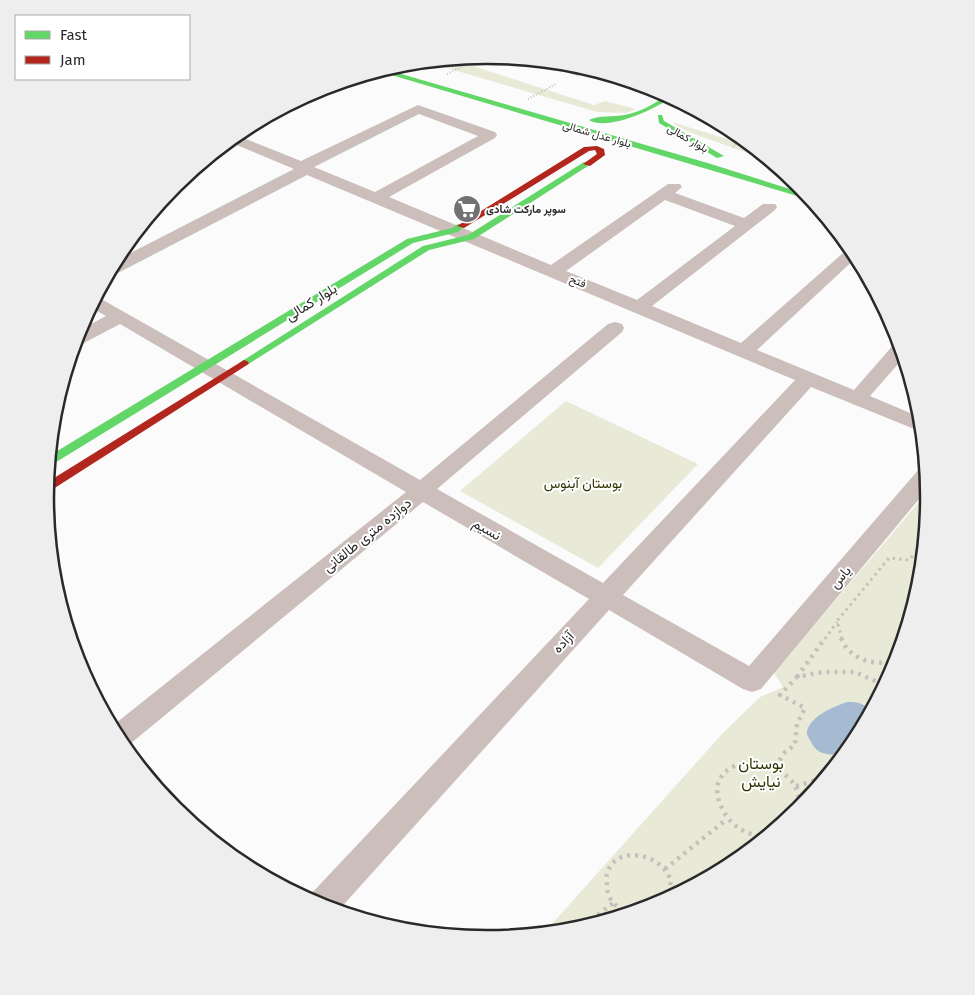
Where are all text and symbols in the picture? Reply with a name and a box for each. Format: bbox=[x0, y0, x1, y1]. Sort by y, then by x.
legend bbox=[15, 15, 190, 80]
text: Fast bbox=[60, 26, 87, 44]
text: Jam bbox=[60, 51, 86, 69]
street label: بلوار عدل شمالی bbox=[561, 119, 633, 150]
street label: بلوار کمالی bbox=[665, 121, 711, 155]
supermarket icon: سوپر مارکت شادی bbox=[452, 194, 482, 224]
place label: سوپر مارکت شادی bbox=[486, 203, 566, 217]
street label: فتح bbox=[567, 272, 588, 292]
street label: بلوار کمالی bbox=[282, 280, 340, 325]
park label: بوستان آبنوس bbox=[544, 475, 622, 492]
street label: دوازده متری طالقانی bbox=[320, 494, 415, 576]
street label: نسیم bbox=[470, 515, 504, 544]
street label: یاس bbox=[826, 562, 855, 592]
street label: آزاده bbox=[549, 627, 579, 657]
park label: بوستان نیایش bbox=[738, 754, 784, 792]

